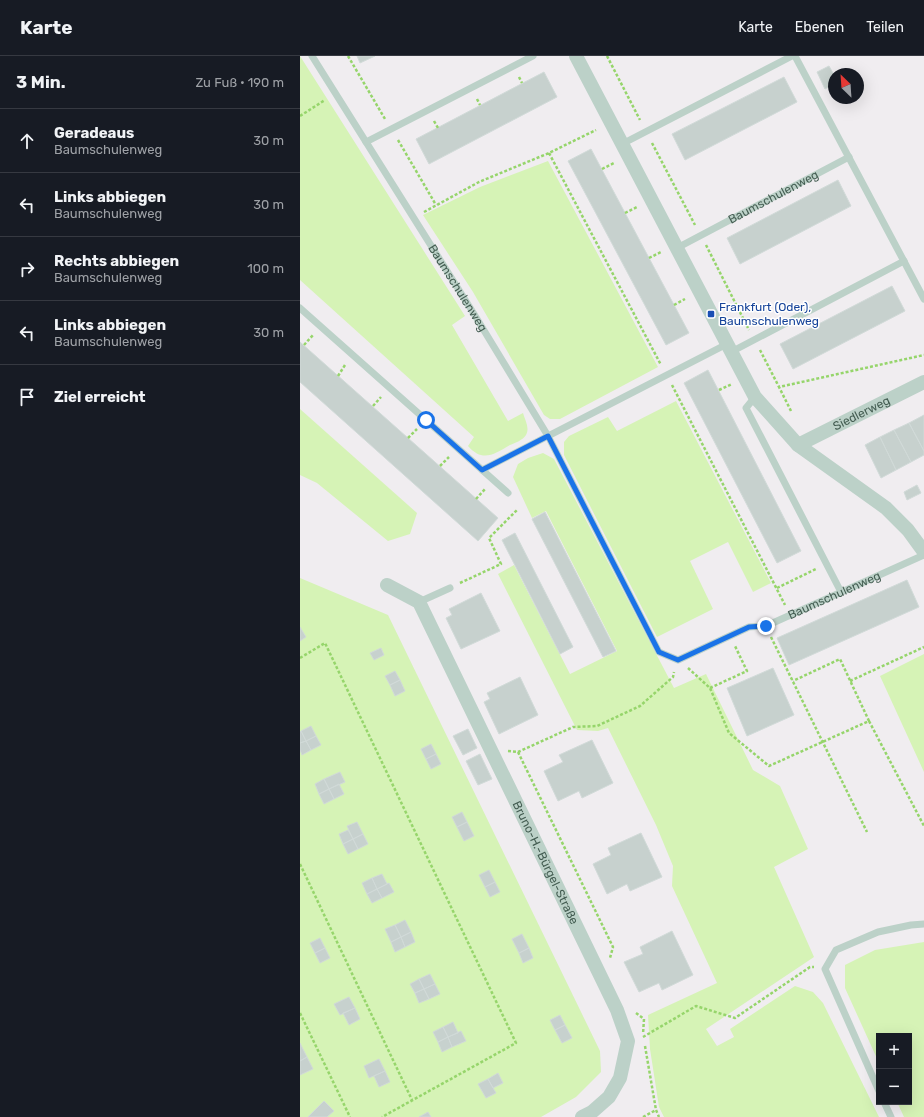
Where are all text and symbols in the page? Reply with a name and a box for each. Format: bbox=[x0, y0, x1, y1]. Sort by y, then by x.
text: Karte bbox=[20, 16, 72, 39]
text: Karte bbox=[738, 19, 773, 36]
text: Ebenen bbox=[795, 19, 844, 36]
text: Teilen bbox=[866, 19, 904, 36]
north arrow bbox=[828, 68, 864, 104]
text: 3 Min. bbox=[16, 72, 66, 92]
text: Zu Fuß · 190 m bbox=[196, 75, 284, 90]
text: Geradeaus bbox=[54, 124, 134, 142]
icon: ahead bbox=[16, 130, 38, 152]
text: 30 m bbox=[253, 133, 284, 148]
text: Baumschulenweg bbox=[54, 142, 162, 157]
street label: Baumschulenweg bbox=[726, 167, 821, 227]
text: Links abbiegen bbox=[54, 188, 166, 206]
icon: left bbox=[16, 194, 38, 216]
text: 30 m bbox=[253, 197, 284, 212]
text: Baumschulenweg bbox=[54, 206, 162, 221]
street label: Baumschulenweg bbox=[425, 242, 490, 334]
text: Rechts abbiegen bbox=[54, 252, 179, 270]
icon: right bbox=[16, 258, 38, 280]
text: 100 m bbox=[247, 261, 284, 276]
text: Baumschulenweg bbox=[54, 270, 162, 285]
place label: Frankfurt (Oder), Baumschulenweg bbox=[719, 300, 819, 328]
marker: Frankfurt (Oder), Baumschulenweg bbox=[706, 309, 716, 319]
text: Links abbiegen bbox=[54, 316, 166, 334]
icon: left bbox=[16, 322, 38, 344]
text: 30 m bbox=[253, 325, 284, 340]
text: Baumschulenweg bbox=[54, 334, 162, 349]
icon: arrive bbox=[16, 386, 38, 408]
text: Ziel erreicht bbox=[54, 388, 146, 406]
street label: Siedlerweg bbox=[831, 393, 892, 433]
route start bbox=[417, 411, 435, 429]
street label: Baumschulenweg bbox=[786, 568, 883, 622]
route end bbox=[757, 617, 775, 635]
street label: Bruno-H.-Bürgel-Straße bbox=[510, 799, 582, 927]
map controls bbox=[876, 1033, 912, 1105]
button: + bbox=[876, 1033, 912, 1069]
button: − bbox=[876, 1069, 912, 1105]

